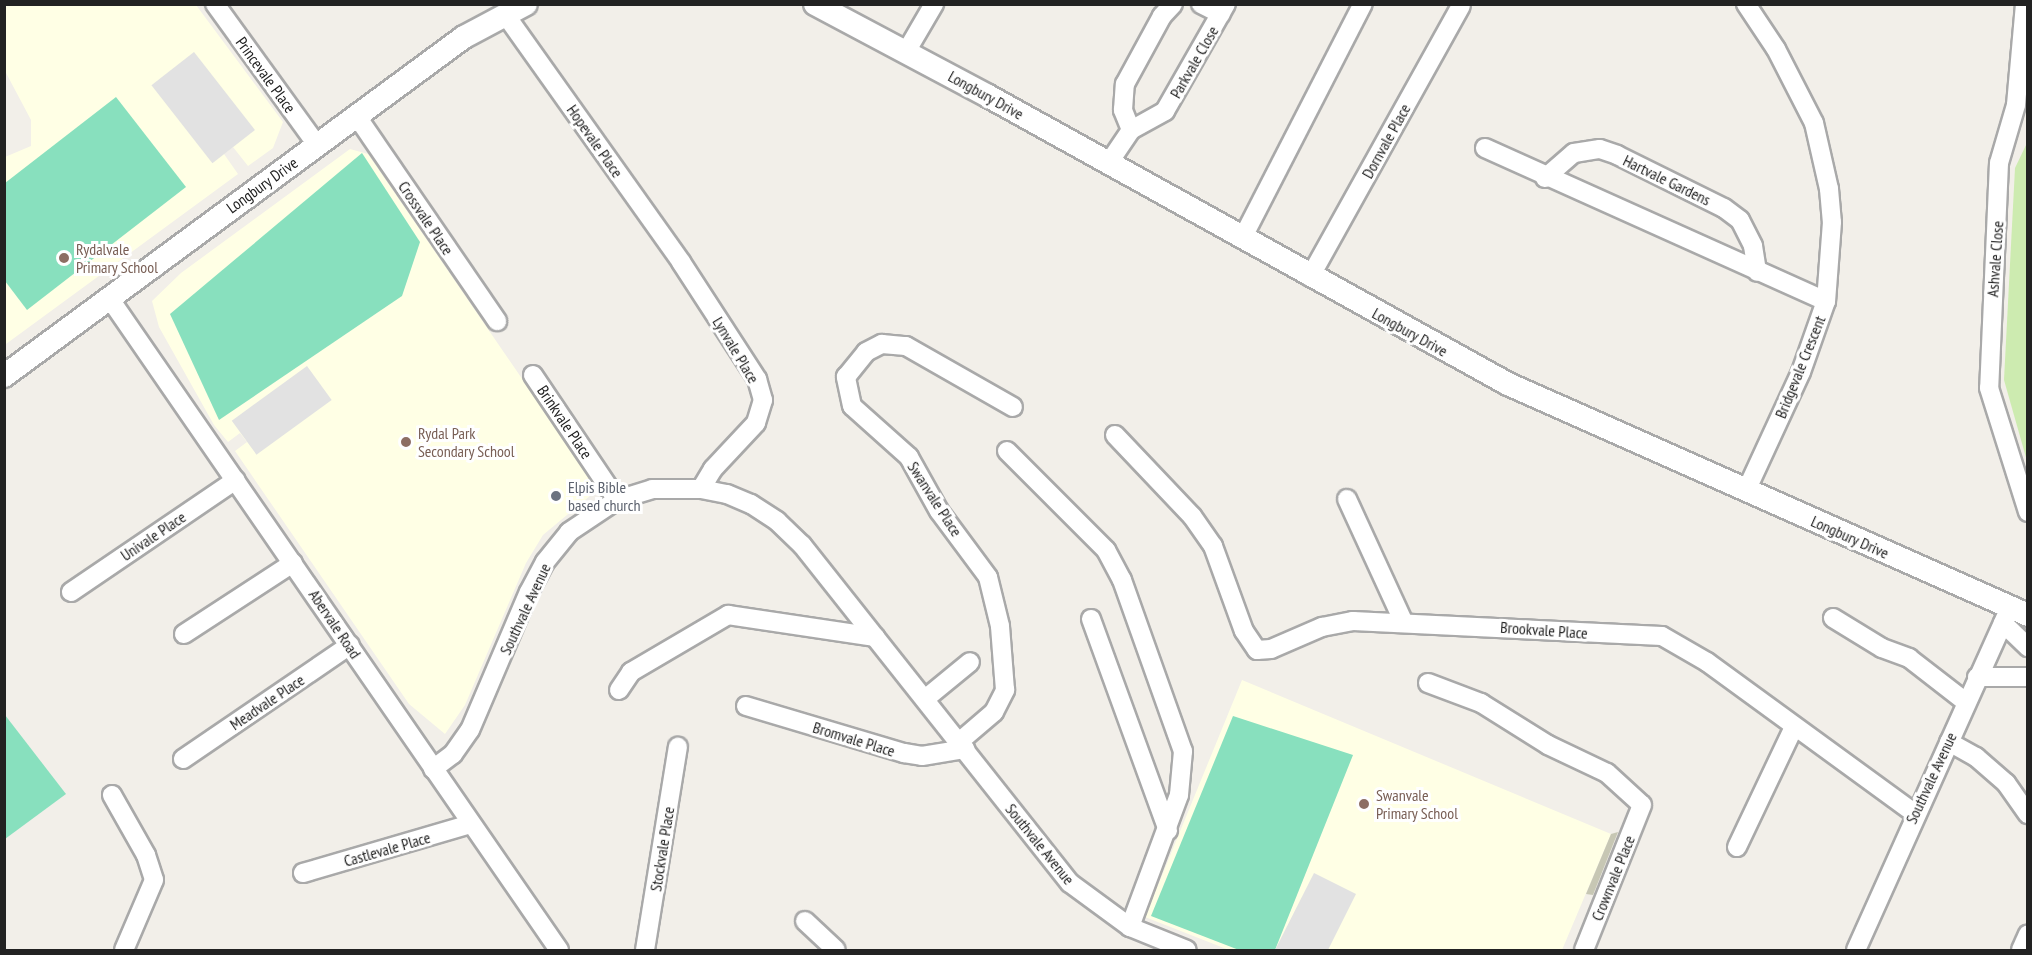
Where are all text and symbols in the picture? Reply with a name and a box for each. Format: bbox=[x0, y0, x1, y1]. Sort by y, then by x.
street label: Parkvale Close bbox=[1166, 23, 1222, 101]
street label: Princevale Place bbox=[232, 33, 300, 117]
street label: Longbury Drive bbox=[945, 66, 1027, 124]
street label: Dornvale Place bbox=[1358, 100, 1414, 182]
street label: Hopevale Place bbox=[563, 101, 627, 181]
street label: Hartvale Gardens bbox=[1620, 151, 1714, 209]
street label: Longbury Drive bbox=[223, 153, 301, 217]
street label: Crossvale Place bbox=[394, 177, 458, 259]
street label: Ashvale Close bbox=[1983, 220, 2007, 298]
place label: Rydalvale Primary School bbox=[76, 239, 158, 277]
marker: Rydalvale Primary School bbox=[57, 251, 71, 265]
street label: Longbury Drive bbox=[1369, 303, 1451, 361]
street label: Lynvale Place bbox=[709, 313, 763, 387]
street label: Bridgevale Crescent bbox=[1771, 313, 1829, 421]
street label: Brinkvale Place bbox=[533, 382, 597, 462]
place label: Rydal Park Secondary School bbox=[418, 423, 515, 461]
marker: Rydal Park Secondary School bbox=[399, 435, 413, 449]
street label: Swanvale Place bbox=[904, 458, 966, 540]
place label: Elpis Bible based church bbox=[568, 477, 640, 515]
marker: Elpis Bible based church bbox=[549, 489, 563, 503]
street label: Univale Place bbox=[117, 507, 189, 565]
street label: Longbury Drive bbox=[1808, 511, 1892, 563]
street label: Southvale Avenue bbox=[495, 560, 555, 658]
street label: Abervale Road bbox=[305, 586, 365, 662]
street label: Brookvale Place bbox=[1500, 617, 1588, 643]
street label: Meadvale Place bbox=[226, 670, 308, 734]
street label: Bromvale Place bbox=[811, 717, 897, 761]
street label: Southvale Avenue bbox=[1901, 729, 1961, 827]
place label: Swanvale Primary School bbox=[1376, 785, 1458, 823]
marker: Swanvale Primary School bbox=[1357, 797, 1371, 811]
street label: Southvale Avenue bbox=[1001, 800, 1079, 888]
street label: Stockvale Place bbox=[646, 805, 678, 893]
street label: Castlevale Place bbox=[342, 827, 432, 871]
street label: Crownvale Place bbox=[1587, 832, 1639, 924]

